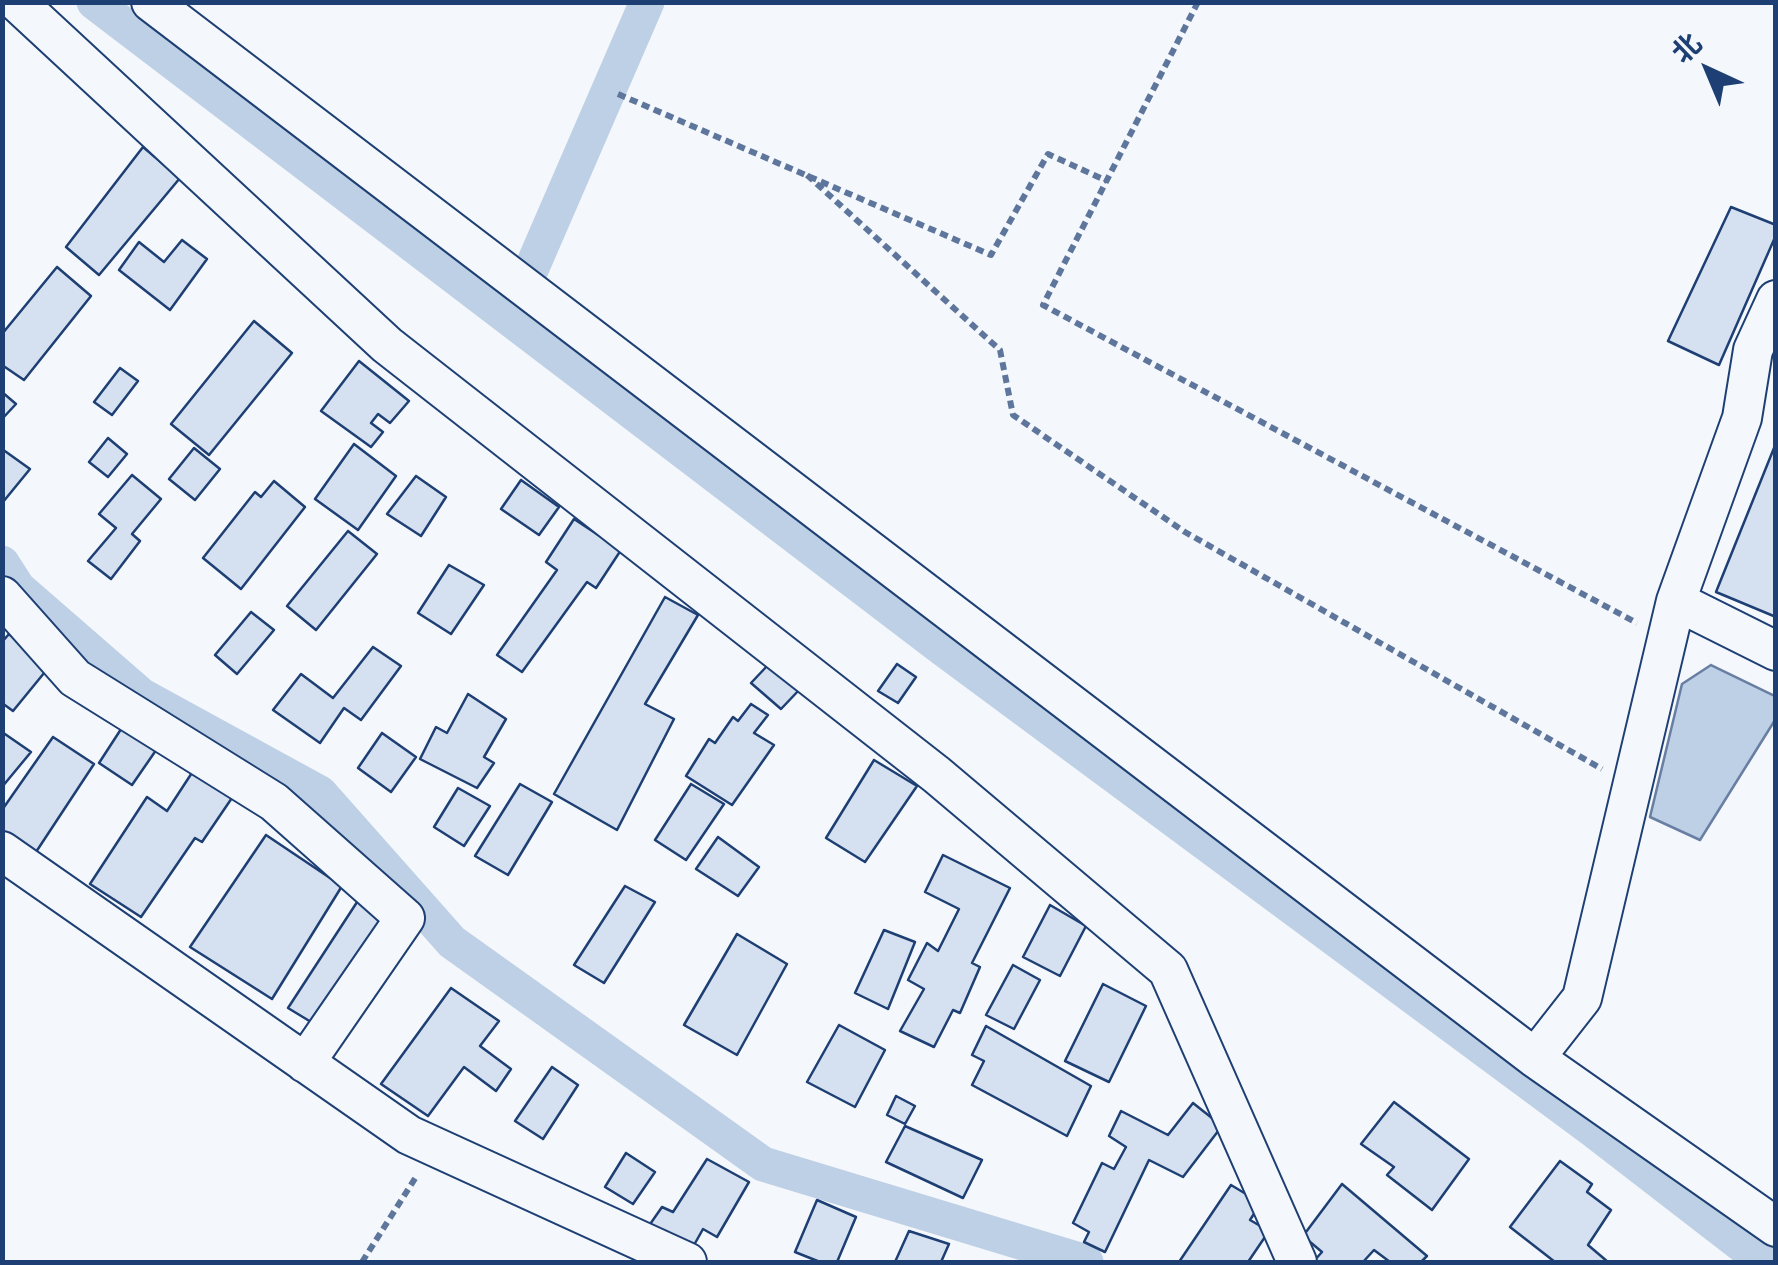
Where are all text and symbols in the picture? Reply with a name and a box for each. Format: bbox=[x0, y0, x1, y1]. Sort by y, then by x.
north arrow bbox=[1658, 20, 1758, 120]
text: 北 bbox=[1663, 24, 1711, 73]

